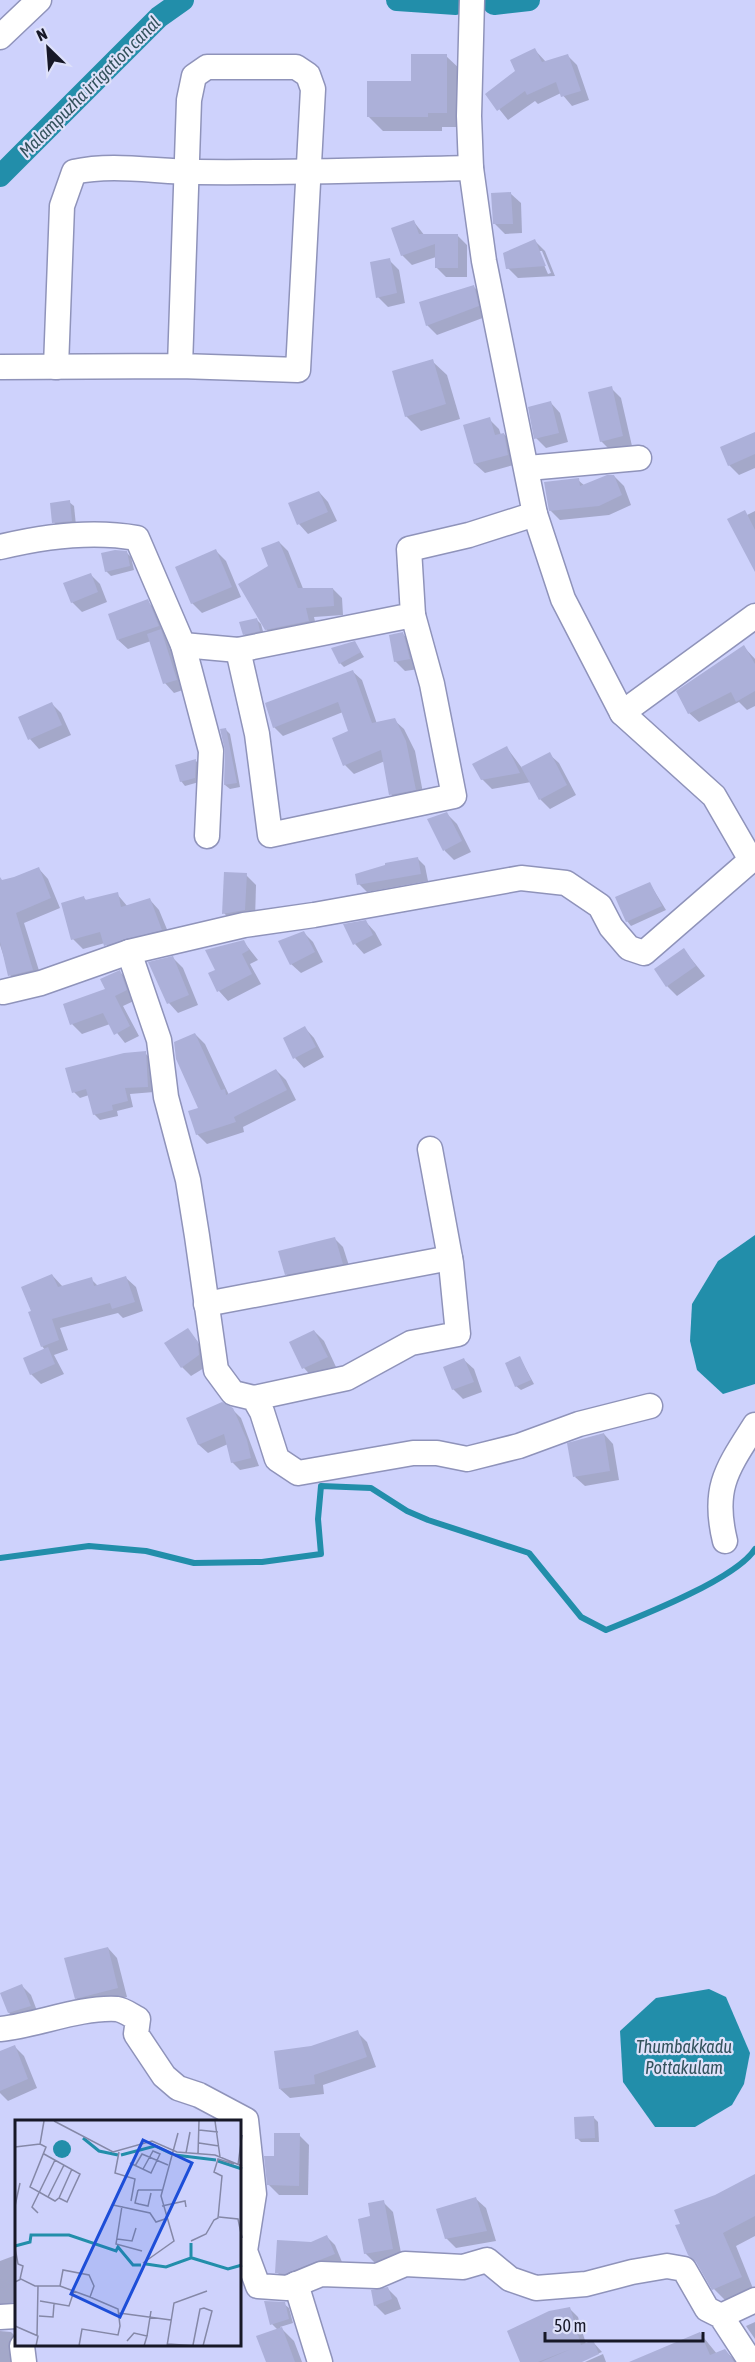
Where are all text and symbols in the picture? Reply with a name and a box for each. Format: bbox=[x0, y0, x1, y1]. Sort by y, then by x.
water label: Malampuzha irrigation canal bbox=[15, 12, 165, 162]
north arrow bbox=[18, 18, 78, 78]
text: N bbox=[34, 24, 50, 45]
water label: Thumbakkadu Pottakulam bbox=[636, 2036, 732, 2078]
inset map bbox=[15, 2120, 242, 2347]
scale bar bbox=[545, 2305, 702, 2343]
text: 50 m bbox=[554, 2315, 586, 2336]

